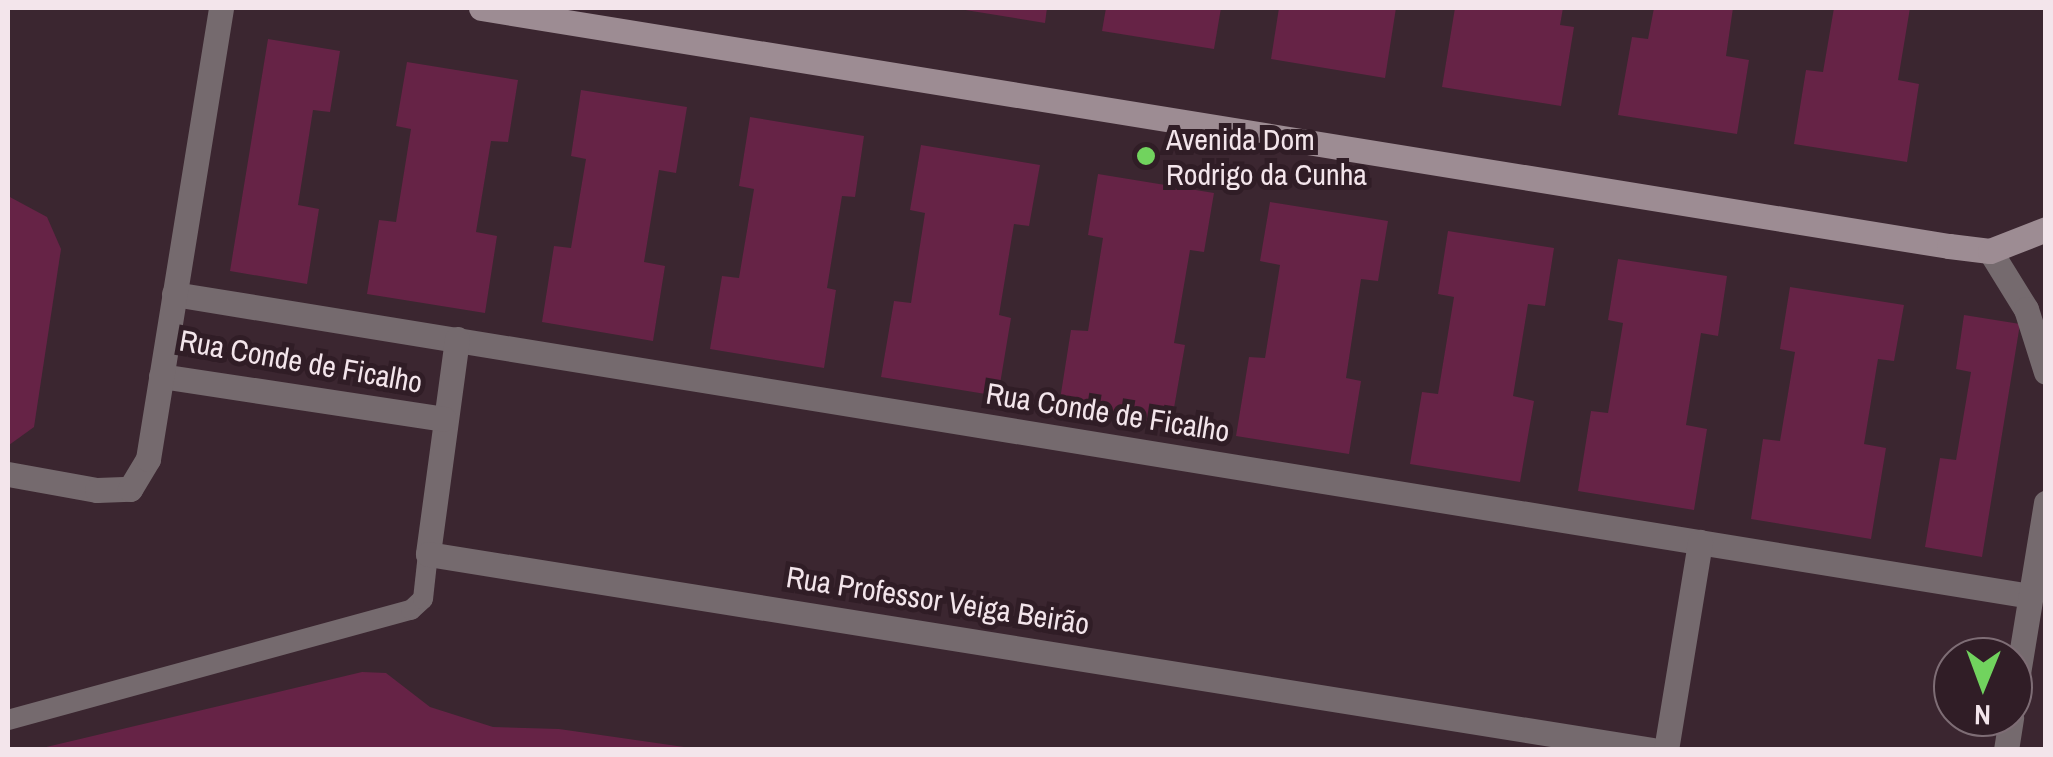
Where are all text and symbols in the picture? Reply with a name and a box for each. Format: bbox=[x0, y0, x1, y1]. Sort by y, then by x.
place label: Avenida Dom Rodrigo da Cunha bbox=[1166, 121, 1367, 192]
marker: Avenida Dom Rodrigo da Cunha bbox=[1135, 145, 1157, 167]
street label: Rua Conde de Ficalho bbox=[177, 322, 425, 400]
street label: Rua Conde de Ficalho bbox=[984, 375, 1232, 449]
street label: Rua Professor Veiga Beirão bbox=[784, 558, 1092, 642]
north arrow bbox=[1933, 637, 2033, 737]
text: N bbox=[1974, 696, 1991, 734]

